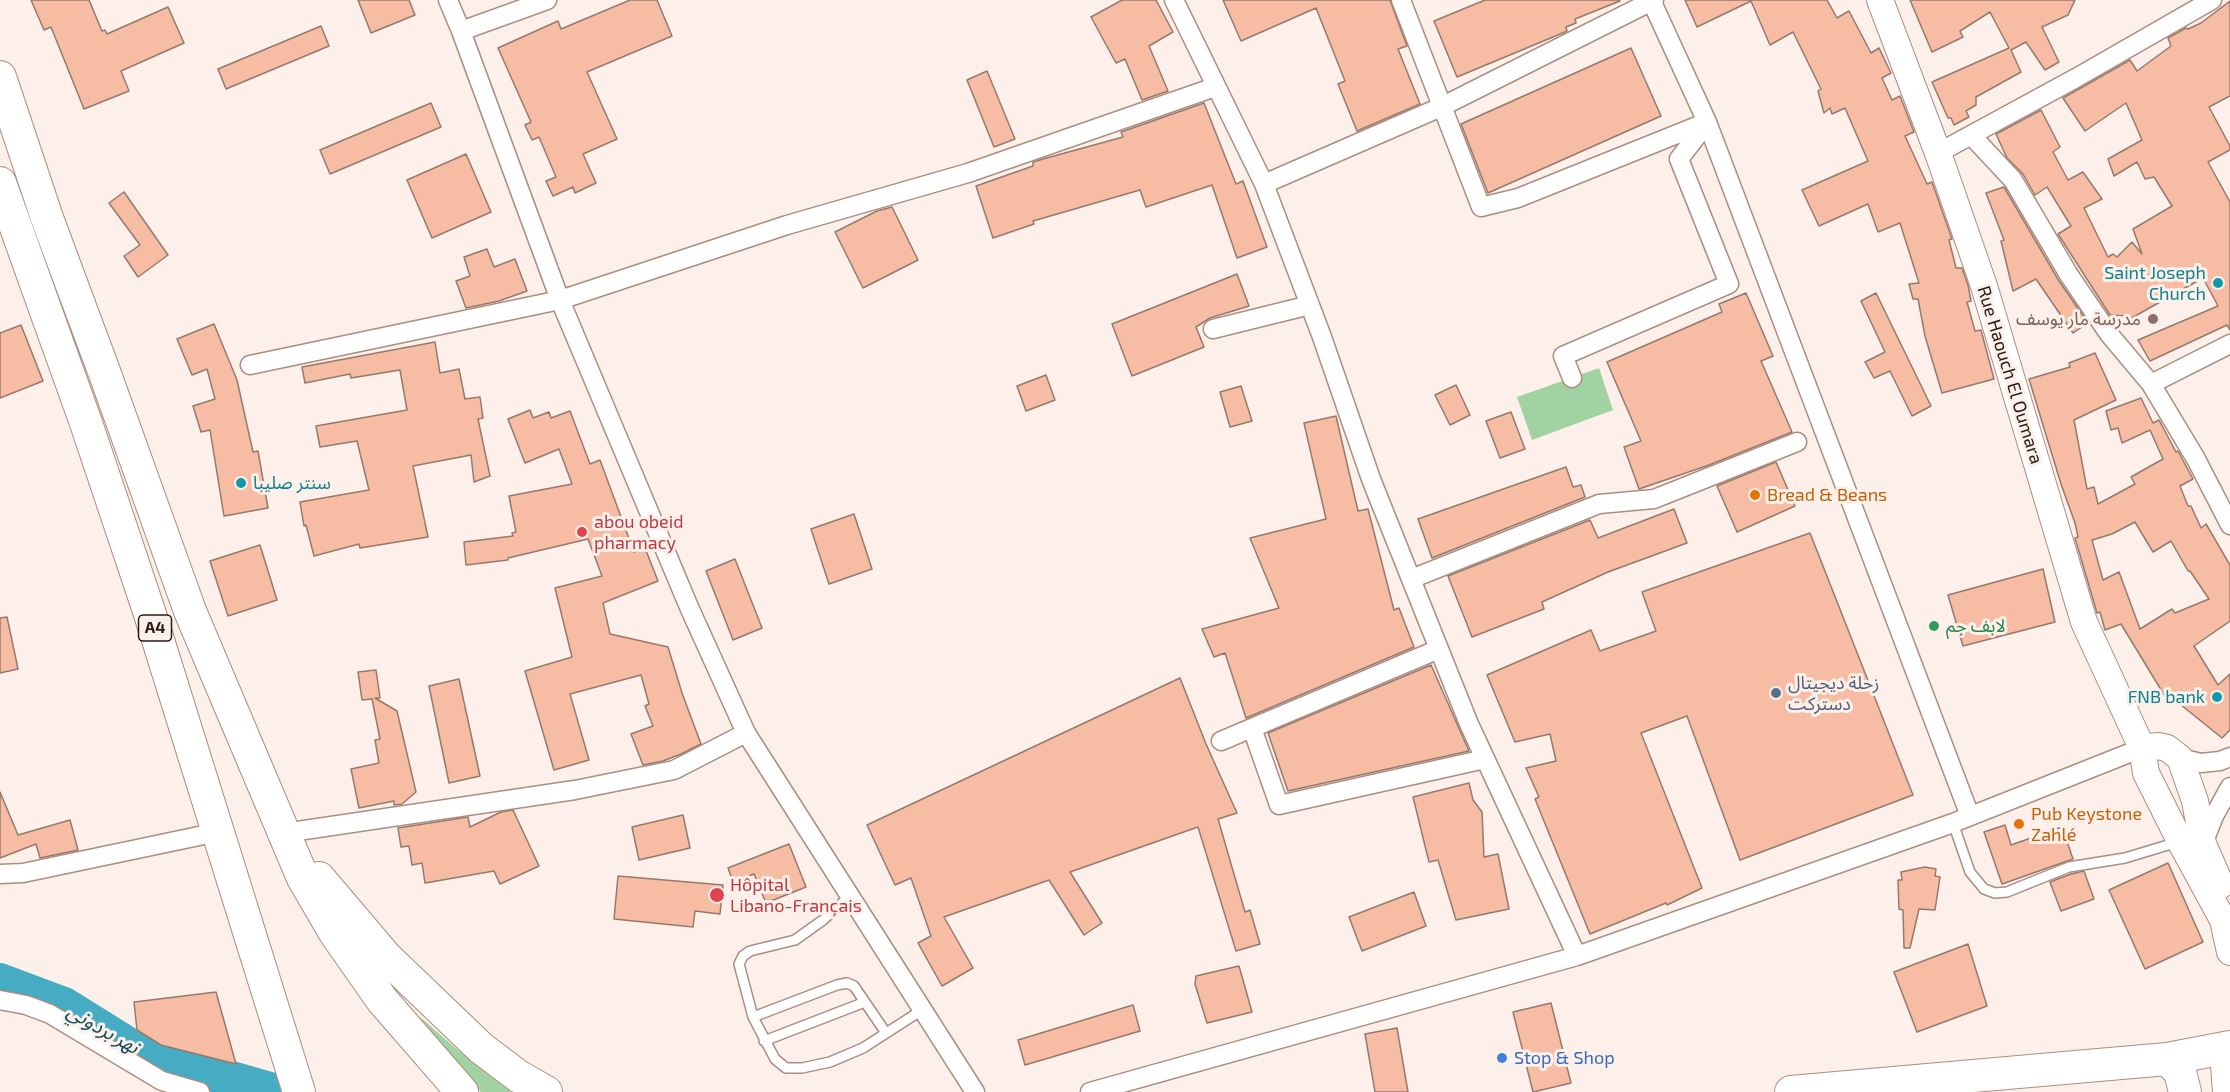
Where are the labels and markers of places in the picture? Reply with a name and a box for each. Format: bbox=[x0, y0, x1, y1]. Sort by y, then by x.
place label: Saint Joseph Church bbox=[2104, 262, 2206, 304]
marker: Saint Joseph Church bbox=[2211, 276, 2225, 290]
place label: مدرسة مار يوسف bbox=[2016, 308, 2141, 330]
marker: مدرسة مار يوسف bbox=[2146, 312, 2160, 326]
place label: سنتر صليبا bbox=[253, 472, 331, 494]
marker: سنتر صليبا bbox=[234, 476, 248, 490]
place label: Bread & Beans bbox=[1767, 484, 1887, 506]
marker: Bread & Beans bbox=[1748, 488, 1762, 502]
place label: abou obeid pharmacy bbox=[594, 511, 684, 554]
marker: abou obeid pharmacy bbox=[575, 525, 589, 539]
place label: لابف جم bbox=[1946, 615, 2006, 637]
marker: لابف جم bbox=[1927, 619, 1941, 633]
place label: زحلة ديجيتال دستركت bbox=[1788, 672, 1879, 714]
marker: زحلة ديجيتال دستركت bbox=[1769, 686, 1783, 700]
place label: FNB bank bbox=[2128, 686, 2205, 708]
marker: FNB bank bbox=[2210, 690, 2224, 704]
place label: Pub Keystone Zahlé bbox=[2031, 803, 2142, 846]
marker: Pub Keystone Zahlé bbox=[2012, 817, 2026, 831]
place label: Hôpital Libano-Français bbox=[730, 874, 862, 916]
marker: Hôpital Libano-Français bbox=[708, 886, 726, 904]
place label: Stop & Shop bbox=[1514, 1047, 1615, 1069]
marker: Stop & Shop bbox=[1495, 1051, 1509, 1065]

